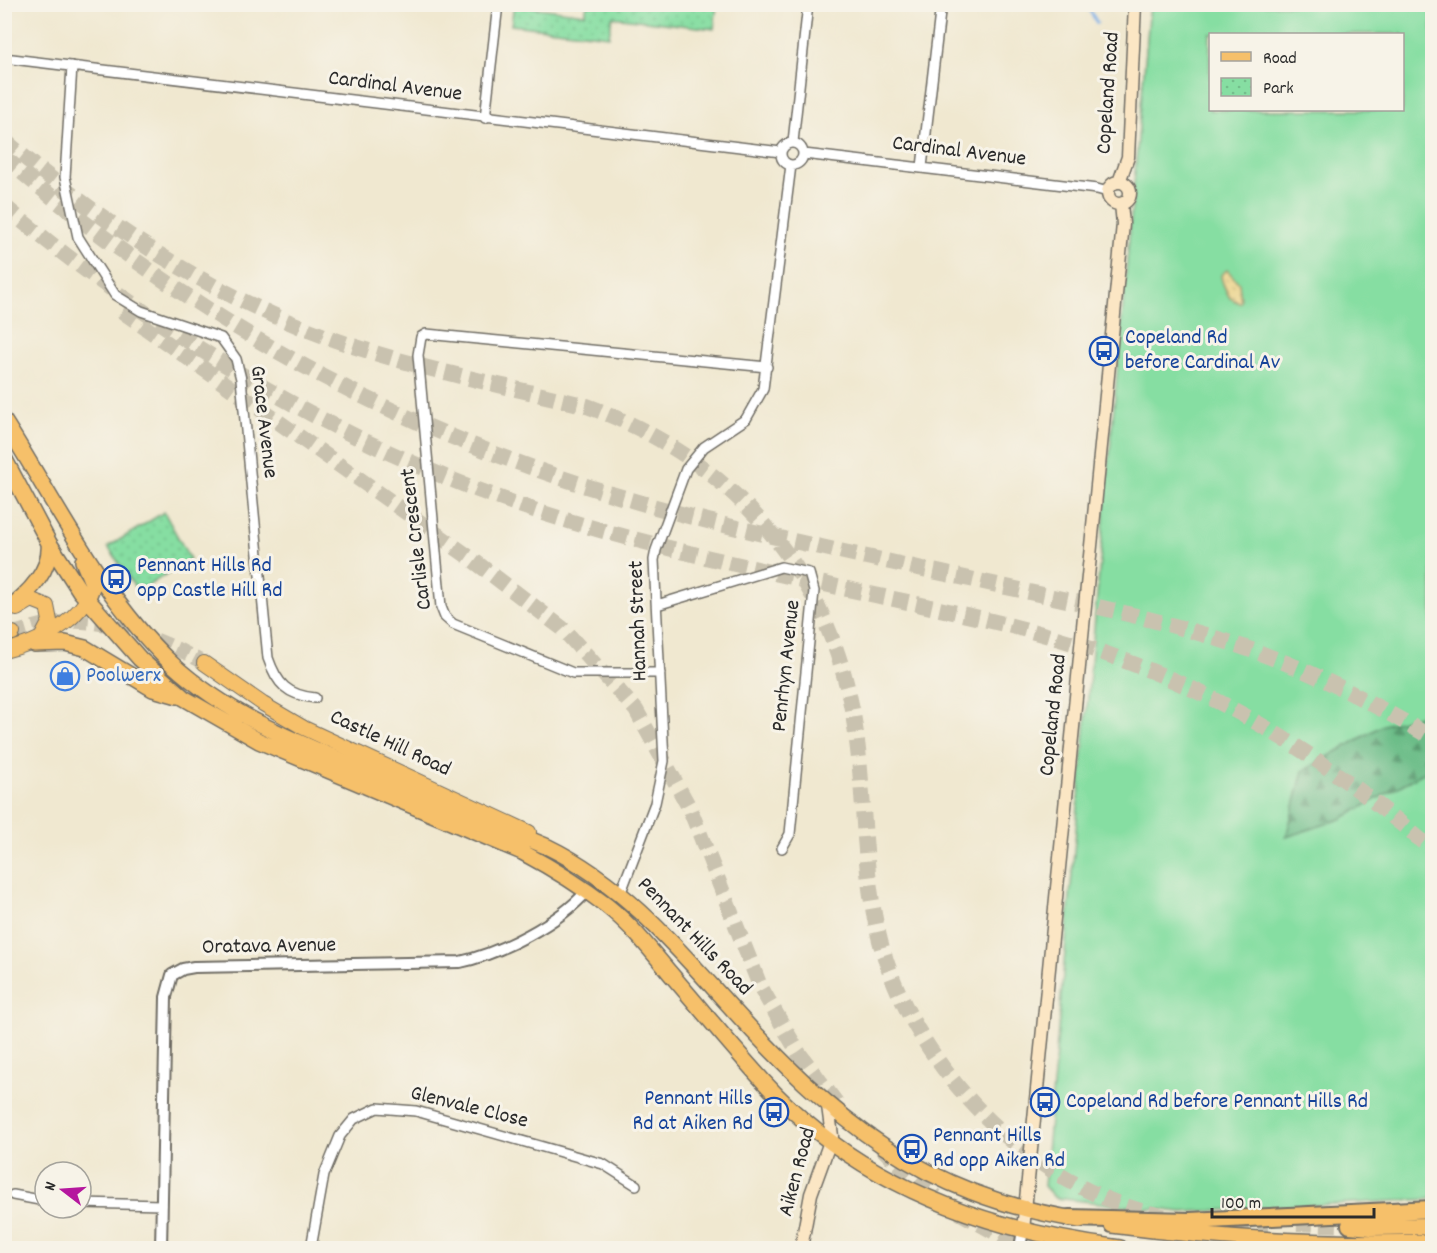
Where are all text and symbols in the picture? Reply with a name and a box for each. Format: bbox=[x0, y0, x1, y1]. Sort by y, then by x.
street label: Copeland Road bbox=[1089, 31, 1129, 155]
legend bbox=[1209, 33, 1404, 111]
text: Road bbox=[1263, 47, 1297, 72]
street label: Cardinal Avenue bbox=[326, 63, 464, 111]
text: Park bbox=[1263, 77, 1294, 102]
street label: Cardinal Avenue bbox=[890, 128, 1028, 176]
place label: Copeland Rd before Cardinal Av bbox=[1125, 323, 1280, 379]
bus stop icon: Copeland Rd before Cardinal Av bbox=[1088, 335, 1120, 367]
street label: Grace Avenue bbox=[241, 364, 285, 480]
street label: Carlisle Crescent bbox=[393, 466, 441, 612]
place label: Pennant Hills Rd opp Castle Hill Rd bbox=[137, 551, 282, 607]
street label: Hannah Street bbox=[621, 560, 657, 682]
bus stop icon: Pennant Hills Rd opp Castle Hill Rd bbox=[100, 563, 132, 595]
street label: Penrhyn Avenue bbox=[765, 599, 809, 733]
street label: Copeland Road bbox=[1032, 652, 1076, 778]
shop icon: Poolwerx bbox=[49, 660, 81, 692]
place label: Poolwerx bbox=[86, 661, 161, 692]
street label: Castle Hill Road bbox=[324, 702, 456, 786]
street label: Pennant Hills Road bbox=[629, 871, 759, 1003]
street label: Oratava Avenue bbox=[202, 930, 336, 964]
street label: Glenvale Close bbox=[407, 1078, 531, 1138]
place label: Pennant Hills Rd at Aiken Rd bbox=[632, 1084, 753, 1140]
bus stop icon: Copeland Rd before Pennant Hills Rd bbox=[1029, 1086, 1061, 1118]
place label: Copeland Rd before Pennant Hills Rd bbox=[1066, 1087, 1368, 1118]
bus stop icon: Pennant Hills Rd at Aiken Rd bbox=[758, 1096, 790, 1128]
place label: Pennant Hills Rd opp Aiken Rd bbox=[933, 1121, 1065, 1177]
street label: Aiken Road bbox=[771, 1124, 825, 1220]
bus stop icon: Pennant Hills Rd opp Aiken Rd bbox=[896, 1133, 928, 1165]
north arrow bbox=[33, 1160, 93, 1220]
text: N bbox=[39, 1179, 63, 1193]
scale bar bbox=[1212, 1181, 1374, 1219]
text: 100 m bbox=[1221, 1192, 1261, 1217]

